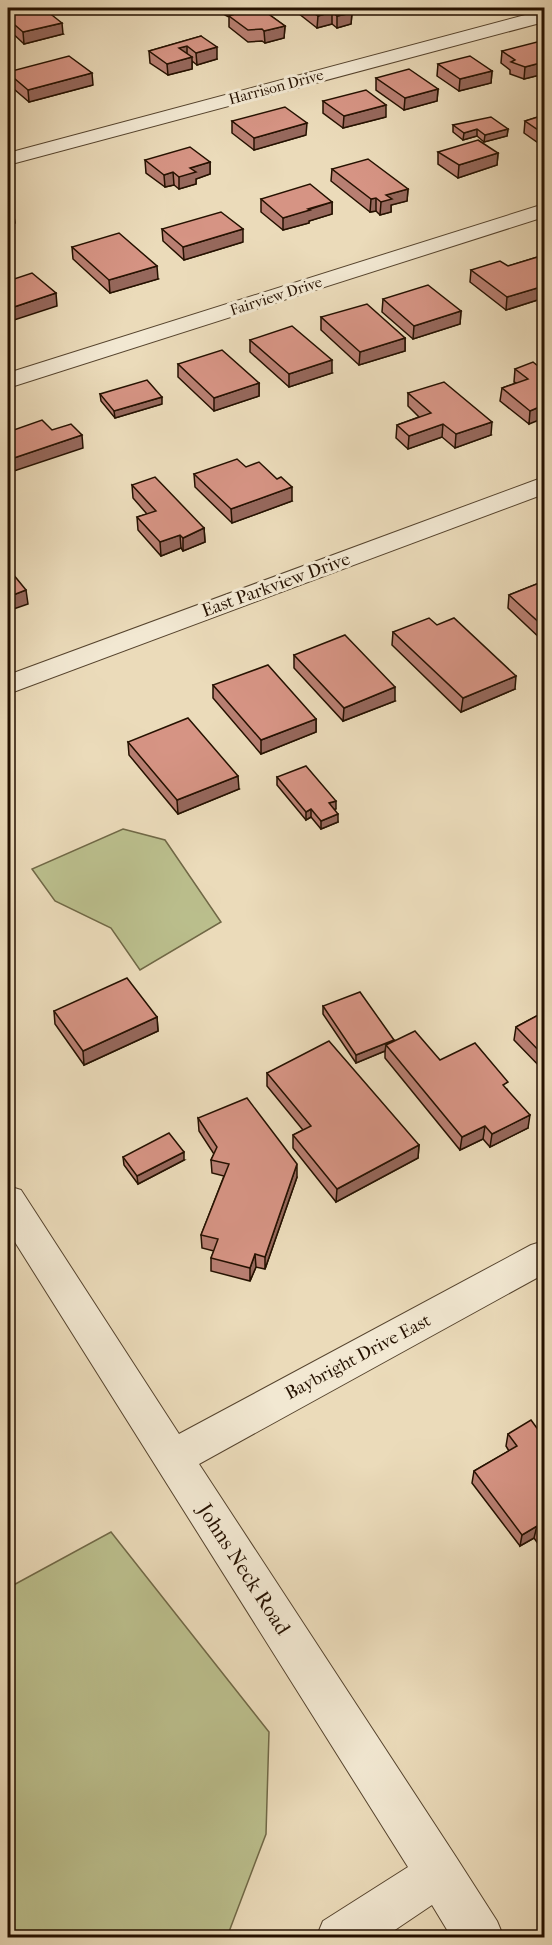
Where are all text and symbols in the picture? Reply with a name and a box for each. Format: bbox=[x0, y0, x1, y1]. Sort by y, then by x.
street label: Harrison Drive bbox=[227, 66, 326, 108]
street label: Fairview Drive bbox=[228, 272, 325, 319]
street label: East Parkview Drive bbox=[199, 548, 353, 622]
street label: Baybright Drive East bbox=[282, 1310, 435, 1404]
street label: Johns Neck Road bbox=[192, 1497, 296, 1639]

